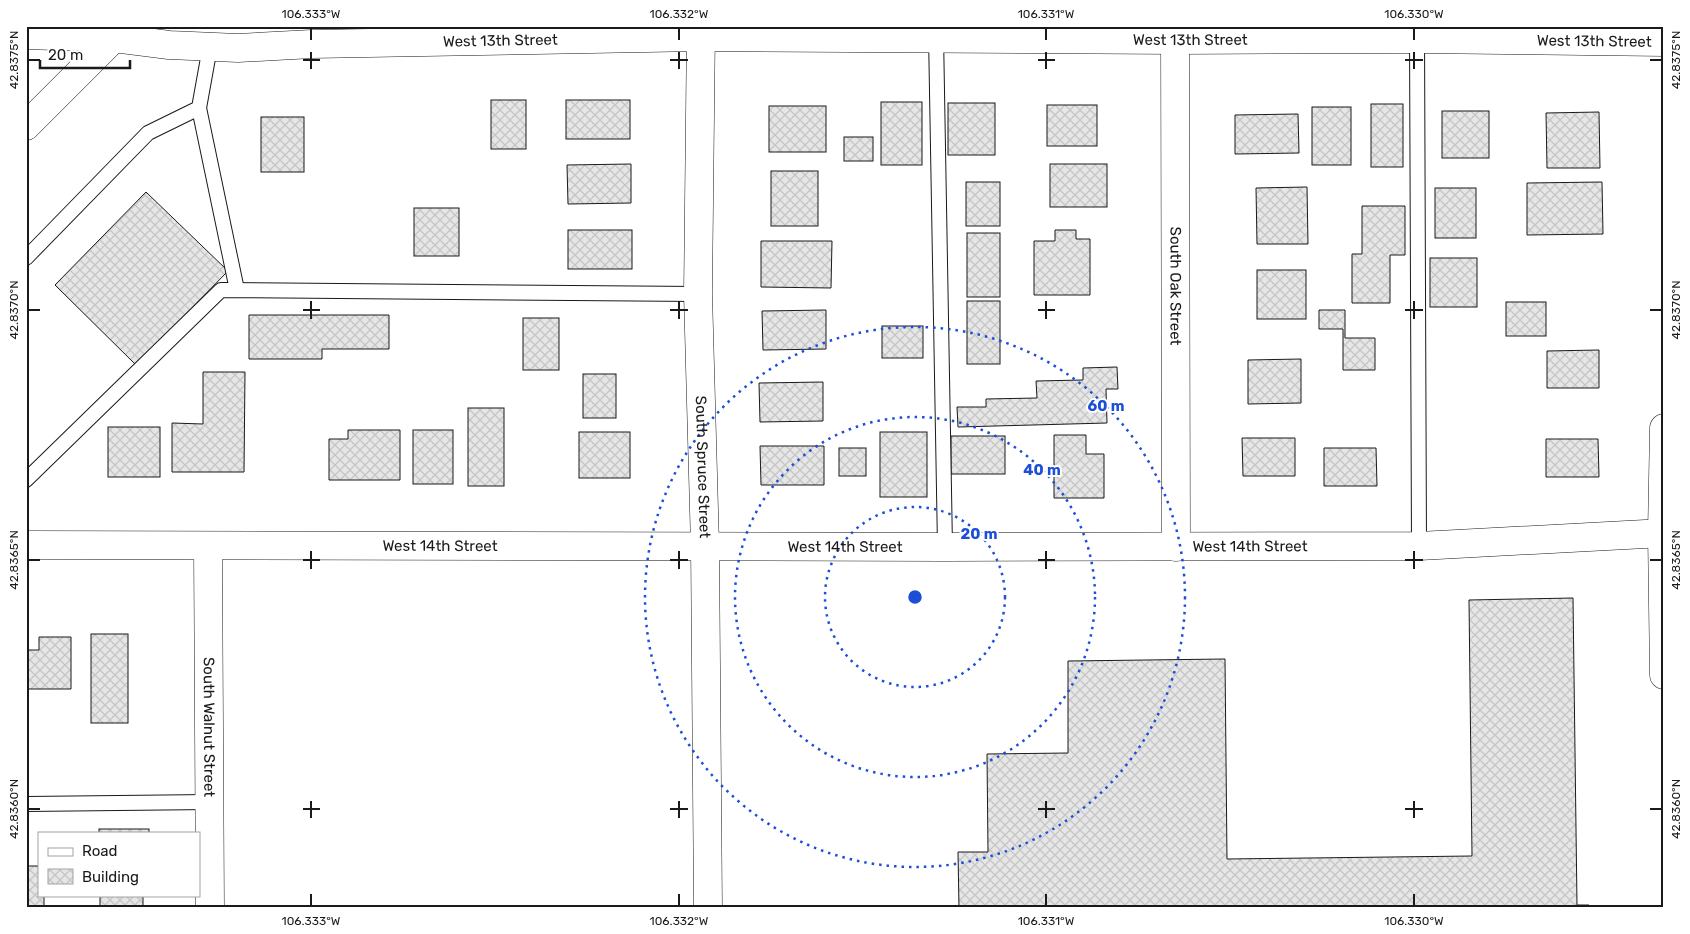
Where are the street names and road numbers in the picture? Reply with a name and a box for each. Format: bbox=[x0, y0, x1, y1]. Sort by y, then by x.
street label: West 13th Street bbox=[443, 31, 558, 51]
street label: West 13th Street bbox=[1133, 31, 1248, 49]
street label: West 13th Street bbox=[1537, 31, 1652, 51]
street label: South Oak Street bbox=[1166, 227, 1185, 346]
street label: South Spruce Street bbox=[692, 395, 714, 539]
street label: West 14th Street bbox=[382, 537, 498, 555]
street label: West 14th Street bbox=[1192, 537, 1308, 555]
street label: West 14th Street bbox=[787, 538, 903, 556]
street label: South Walnut Street bbox=[200, 657, 218, 797]

